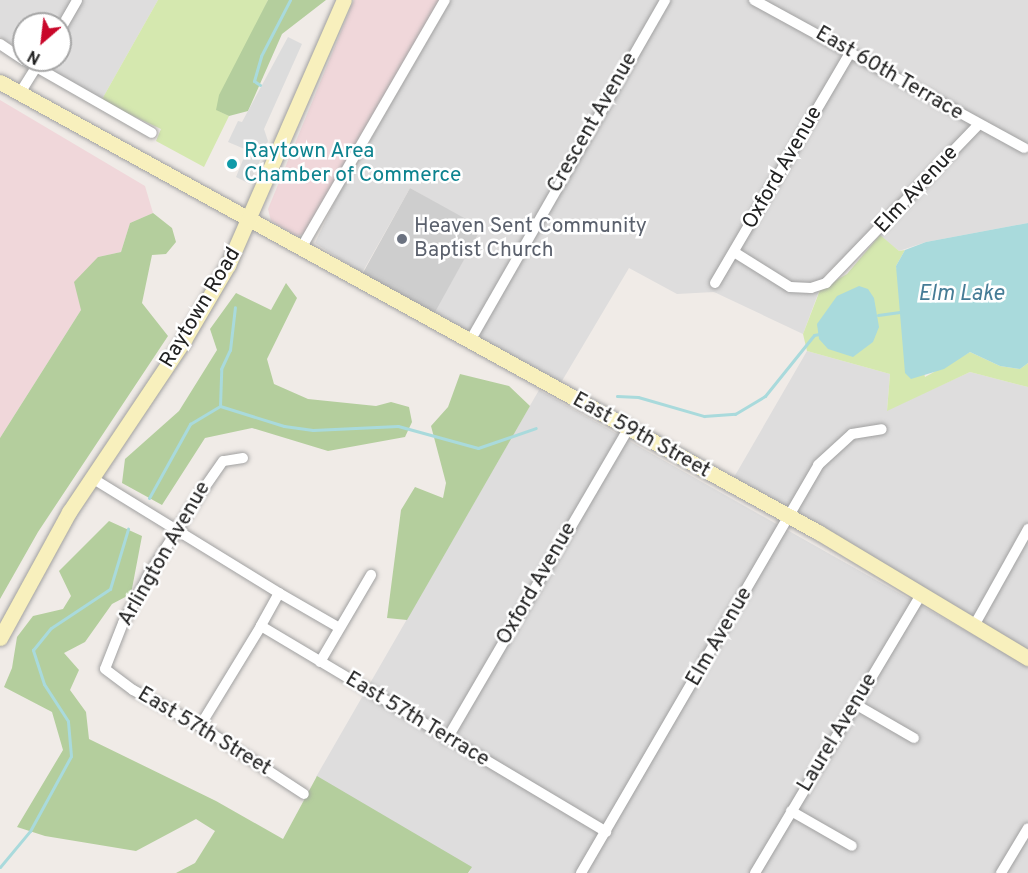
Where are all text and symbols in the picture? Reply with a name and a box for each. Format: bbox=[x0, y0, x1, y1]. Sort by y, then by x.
north arrow bbox=[12, 12, 72, 72]
street label: East 60th Terrace bbox=[810, 21, 968, 127]
text: N bbox=[25, 45, 44, 68]
street label: Crescent Avenue bbox=[542, 48, 644, 198]
street label: Oxford Avenue bbox=[738, 102, 828, 234]
place label: Raytown Area Chamber of Commerce bbox=[244, 139, 461, 189]
street label: Elm Avenue bbox=[870, 141, 964, 239]
marker: Raytown Area Chamber of Commerce bbox=[225, 157, 239, 171]
place label: Heaven Sent Community Baptist Church bbox=[414, 214, 647, 264]
marker: Heaven Sent Community Baptist Church bbox=[395, 232, 409, 246]
street label: Raytown Road bbox=[155, 243, 247, 373]
water label: Elm Lake bbox=[918, 282, 1004, 308]
street label: East 59th Street bbox=[568, 388, 714, 484]
street label: Arlington Avenue bbox=[113, 477, 217, 631]
street label: Oxford Avenue bbox=[492, 518, 582, 650]
street label: Elm Avenue bbox=[681, 583, 759, 691]
street label: East 57th Terrace bbox=[340, 667, 494, 773]
street label: Laurel Avenue bbox=[793, 669, 883, 797]
street label: East 57th Street bbox=[133, 682, 275, 782]

